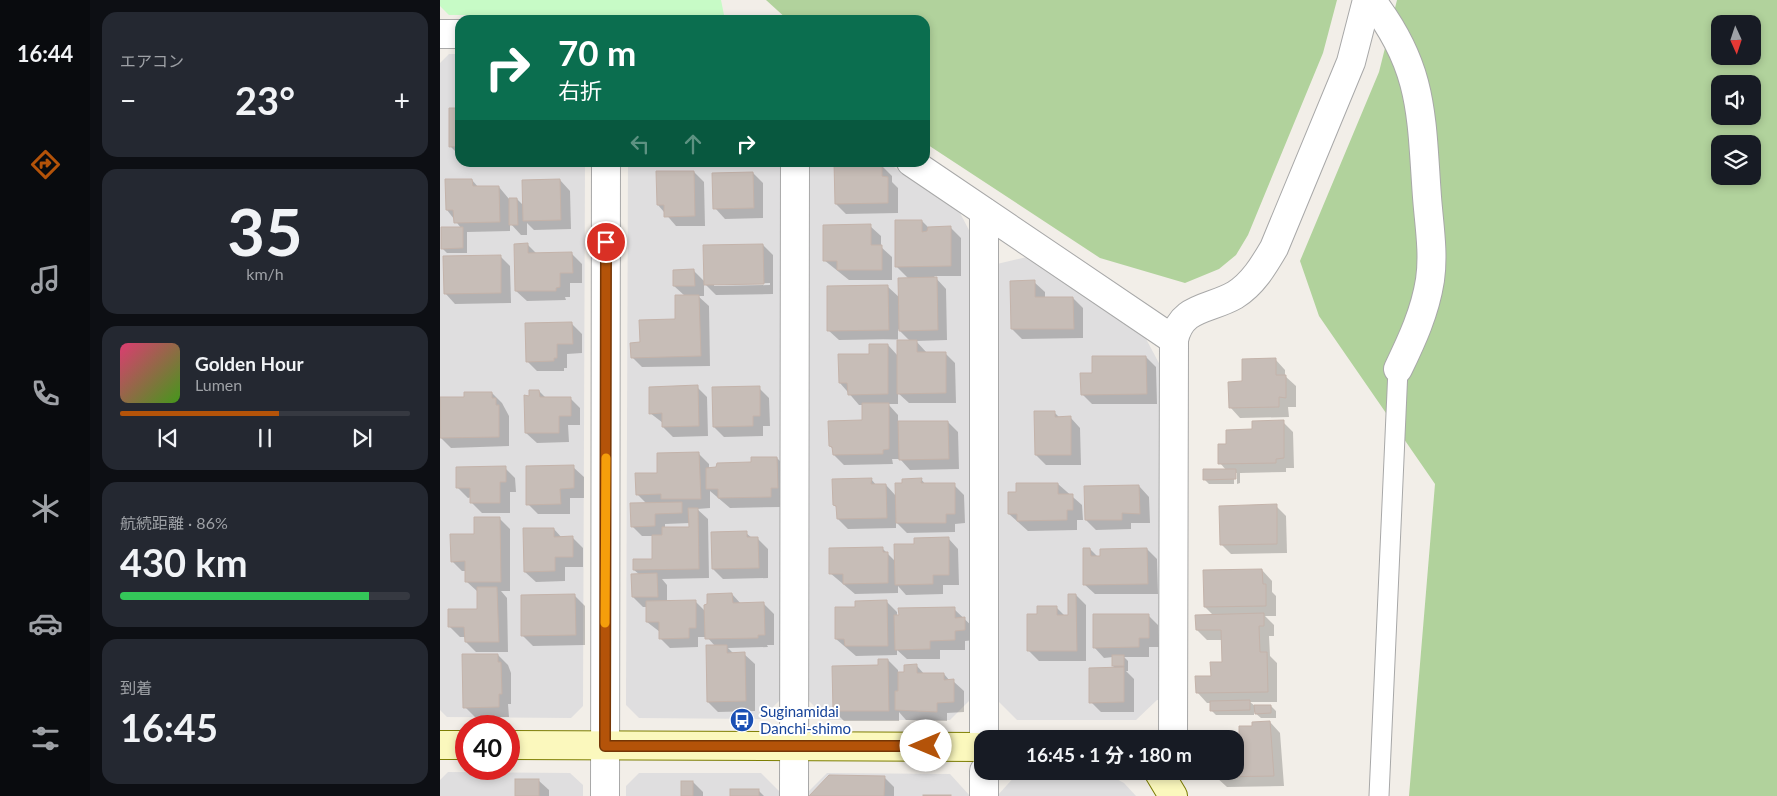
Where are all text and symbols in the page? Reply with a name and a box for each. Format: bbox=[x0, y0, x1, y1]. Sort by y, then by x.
north arrow bbox=[1711, 15, 1761, 65]
map controls bbox=[1711, 15, 1761, 185]
text: 70 m bbox=[558, 31, 636, 73]
icon: right bbox=[475, 35, 540, 100]
text: 16:44 bbox=[17, 40, 73, 67]
text: エアコン bbox=[120, 51, 184, 70]
button: sound bbox=[1711, 75, 1761, 125]
text: 23° bbox=[235, 77, 295, 123]
text: 右折 bbox=[558, 77, 602, 104]
text: − bbox=[120, 83, 136, 117]
text: + bbox=[394, 83, 410, 117]
icon: left bbox=[626, 130, 654, 158]
icon: ahead bbox=[679, 130, 707, 158]
icon: right bbox=[732, 130, 760, 158]
button: layers bbox=[1711, 135, 1761, 185]
icon: directions bbox=[28, 147, 63, 182]
text: 35 bbox=[227, 192, 303, 270]
pin bbox=[585, 221, 627, 263]
icon: arrive bbox=[592, 228, 620, 256]
icon: music bbox=[28, 262, 63, 297]
text: km/h bbox=[246, 264, 284, 283]
text: Golden Hour bbox=[195, 352, 304, 375]
text: Lumen bbox=[195, 375, 242, 394]
icon: phone bbox=[28, 376, 63, 411]
icon: previous bbox=[154, 424, 182, 452]
icon: pause bbox=[251, 424, 279, 452]
icon: next bbox=[348, 424, 376, 452]
icon: climate bbox=[28, 491, 63, 526]
text: 航続距離 · 86% bbox=[120, 513, 228, 532]
text: 430 km bbox=[120, 539, 248, 585]
icon: car bbox=[28, 606, 63, 641]
text: 到着 bbox=[120, 678, 152, 697]
place label: Suginamidai Danchi-shimo bbox=[760, 702, 851, 737]
text: 16:45 bbox=[120, 704, 218, 750]
bus stop icon: Suginamidai Danchi-shimo bbox=[729, 707, 755, 733]
speed limit sign: 40 bbox=[455, 715, 520, 780]
position arrow bbox=[899, 719, 951, 771]
icon: filters bbox=[28, 721, 63, 756]
text: 16:45 · 1 分 · 180 m bbox=[1026, 743, 1192, 766]

